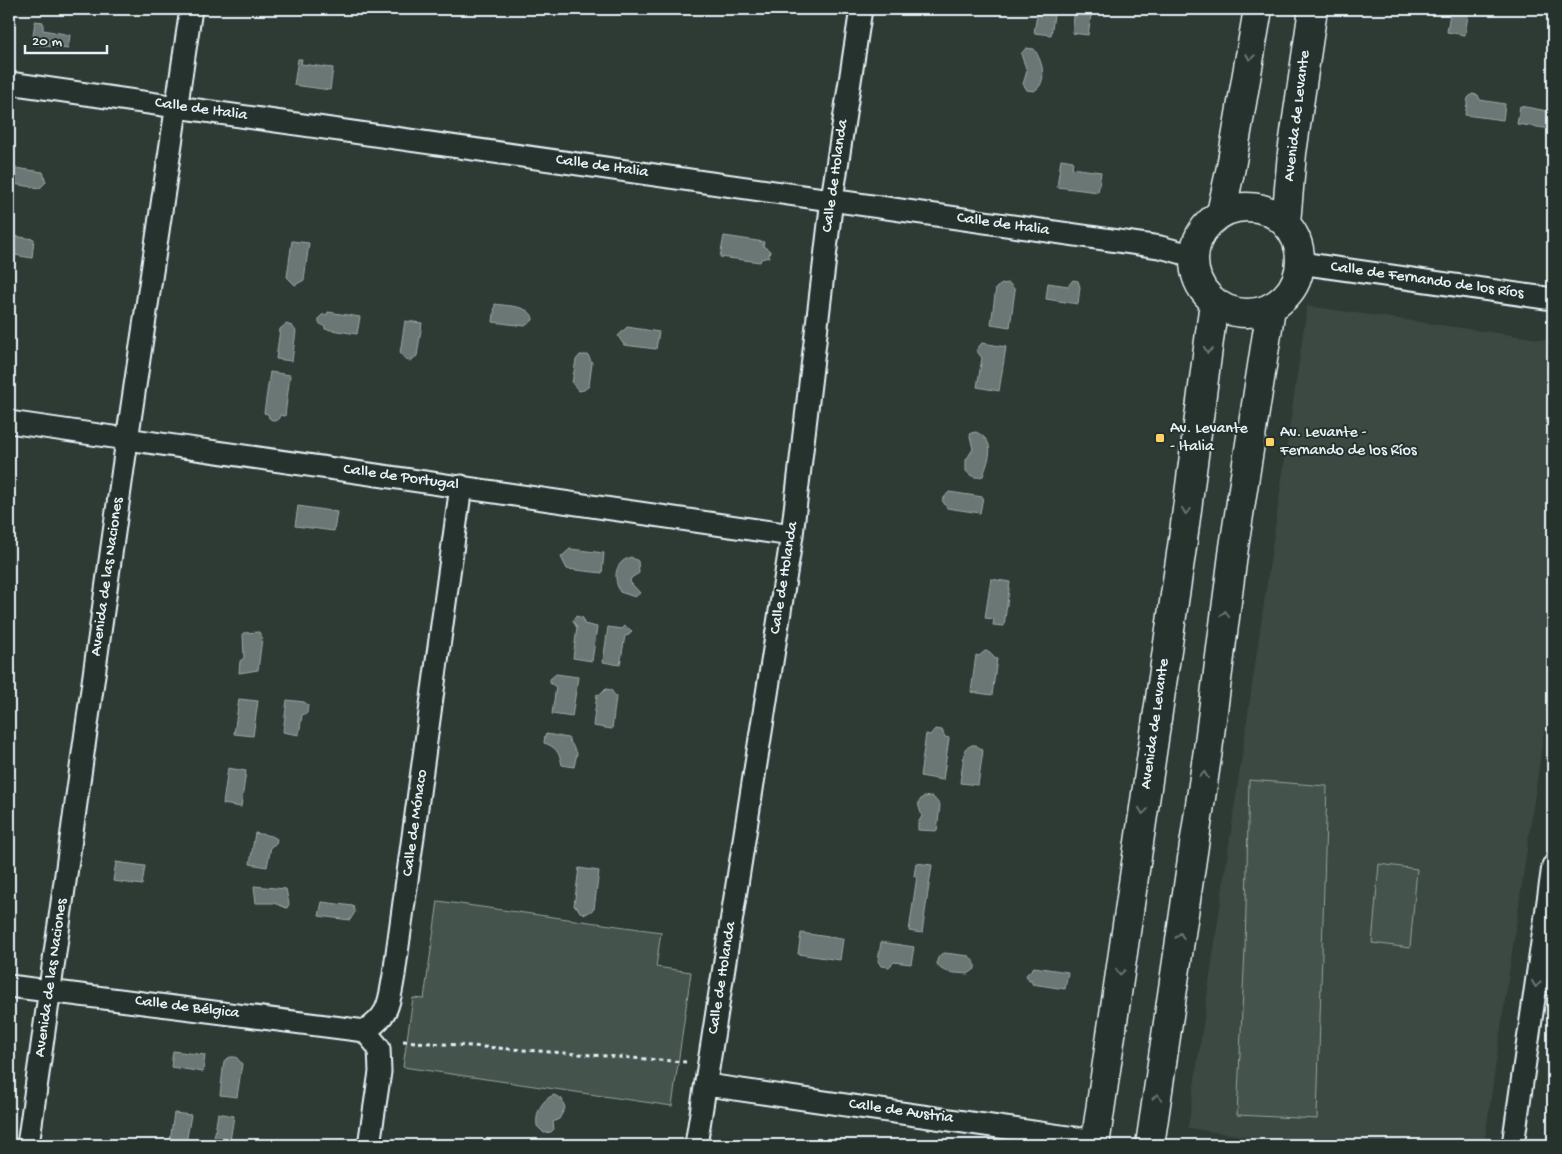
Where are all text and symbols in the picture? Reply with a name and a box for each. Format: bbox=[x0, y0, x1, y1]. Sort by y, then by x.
scale bar bbox=[25, 22, 108, 54]
text: 20 m bbox=[32, 33, 62, 51]
street label: Avenida de Levante bbox=[1281, 49, 1316, 183]
one-way arrow bbox=[1245, 52, 1255, 61]
street label: Calle de Italia bbox=[154, 94, 250, 126]
street label: Calle de Holanda bbox=[819, 117, 853, 234]
street label: Calle de Italia bbox=[555, 151, 651, 183]
street label: Calle de Italia bbox=[956, 209, 1052, 241]
street label: Calle de Fernando de los Ríos bbox=[1329, 258, 1526, 304]
one-way arrow bbox=[1203, 346, 1213, 354]
place label: Av. Levante - Italia bbox=[1170, 420, 1248, 457]
place label: Av. Levante - Fernando de los Ríos bbox=[1279, 424, 1418, 461]
marker: Av. Levante - Italia bbox=[1154, 432, 1166, 444]
marker: Av. Levante - Fernando de los Ríos bbox=[1264, 436, 1276, 448]
street label: Calle de Portugal bbox=[342, 460, 460, 496]
street label: Avenida de las Naciones bbox=[87, 496, 129, 657]
one-way arrow bbox=[1182, 507, 1192, 516]
street label: Calle de Holanda bbox=[767, 519, 803, 636]
one-way arrow bbox=[1219, 610, 1230, 618]
street label: Avenida de Levante bbox=[1137, 657, 1175, 791]
street label: Calle de Mónaco bbox=[399, 768, 433, 878]
one-way arrow bbox=[1198, 771, 1209, 779]
one-way arrow bbox=[1139, 806, 1149, 815]
street label: Avenida de las Naciones bbox=[31, 897, 73, 1058]
street label: Calle de Holanda bbox=[705, 919, 741, 1036]
one-way arrow bbox=[1175, 932, 1185, 941]
one-way arrow bbox=[1116, 967, 1126, 976]
one-way arrow bbox=[1532, 979, 1542, 988]
street label: Calle de Bélgica bbox=[134, 992, 241, 1024]
one-way arrow bbox=[1151, 1093, 1161, 1101]
street label: Calle de Austria bbox=[847, 1095, 956, 1129]

